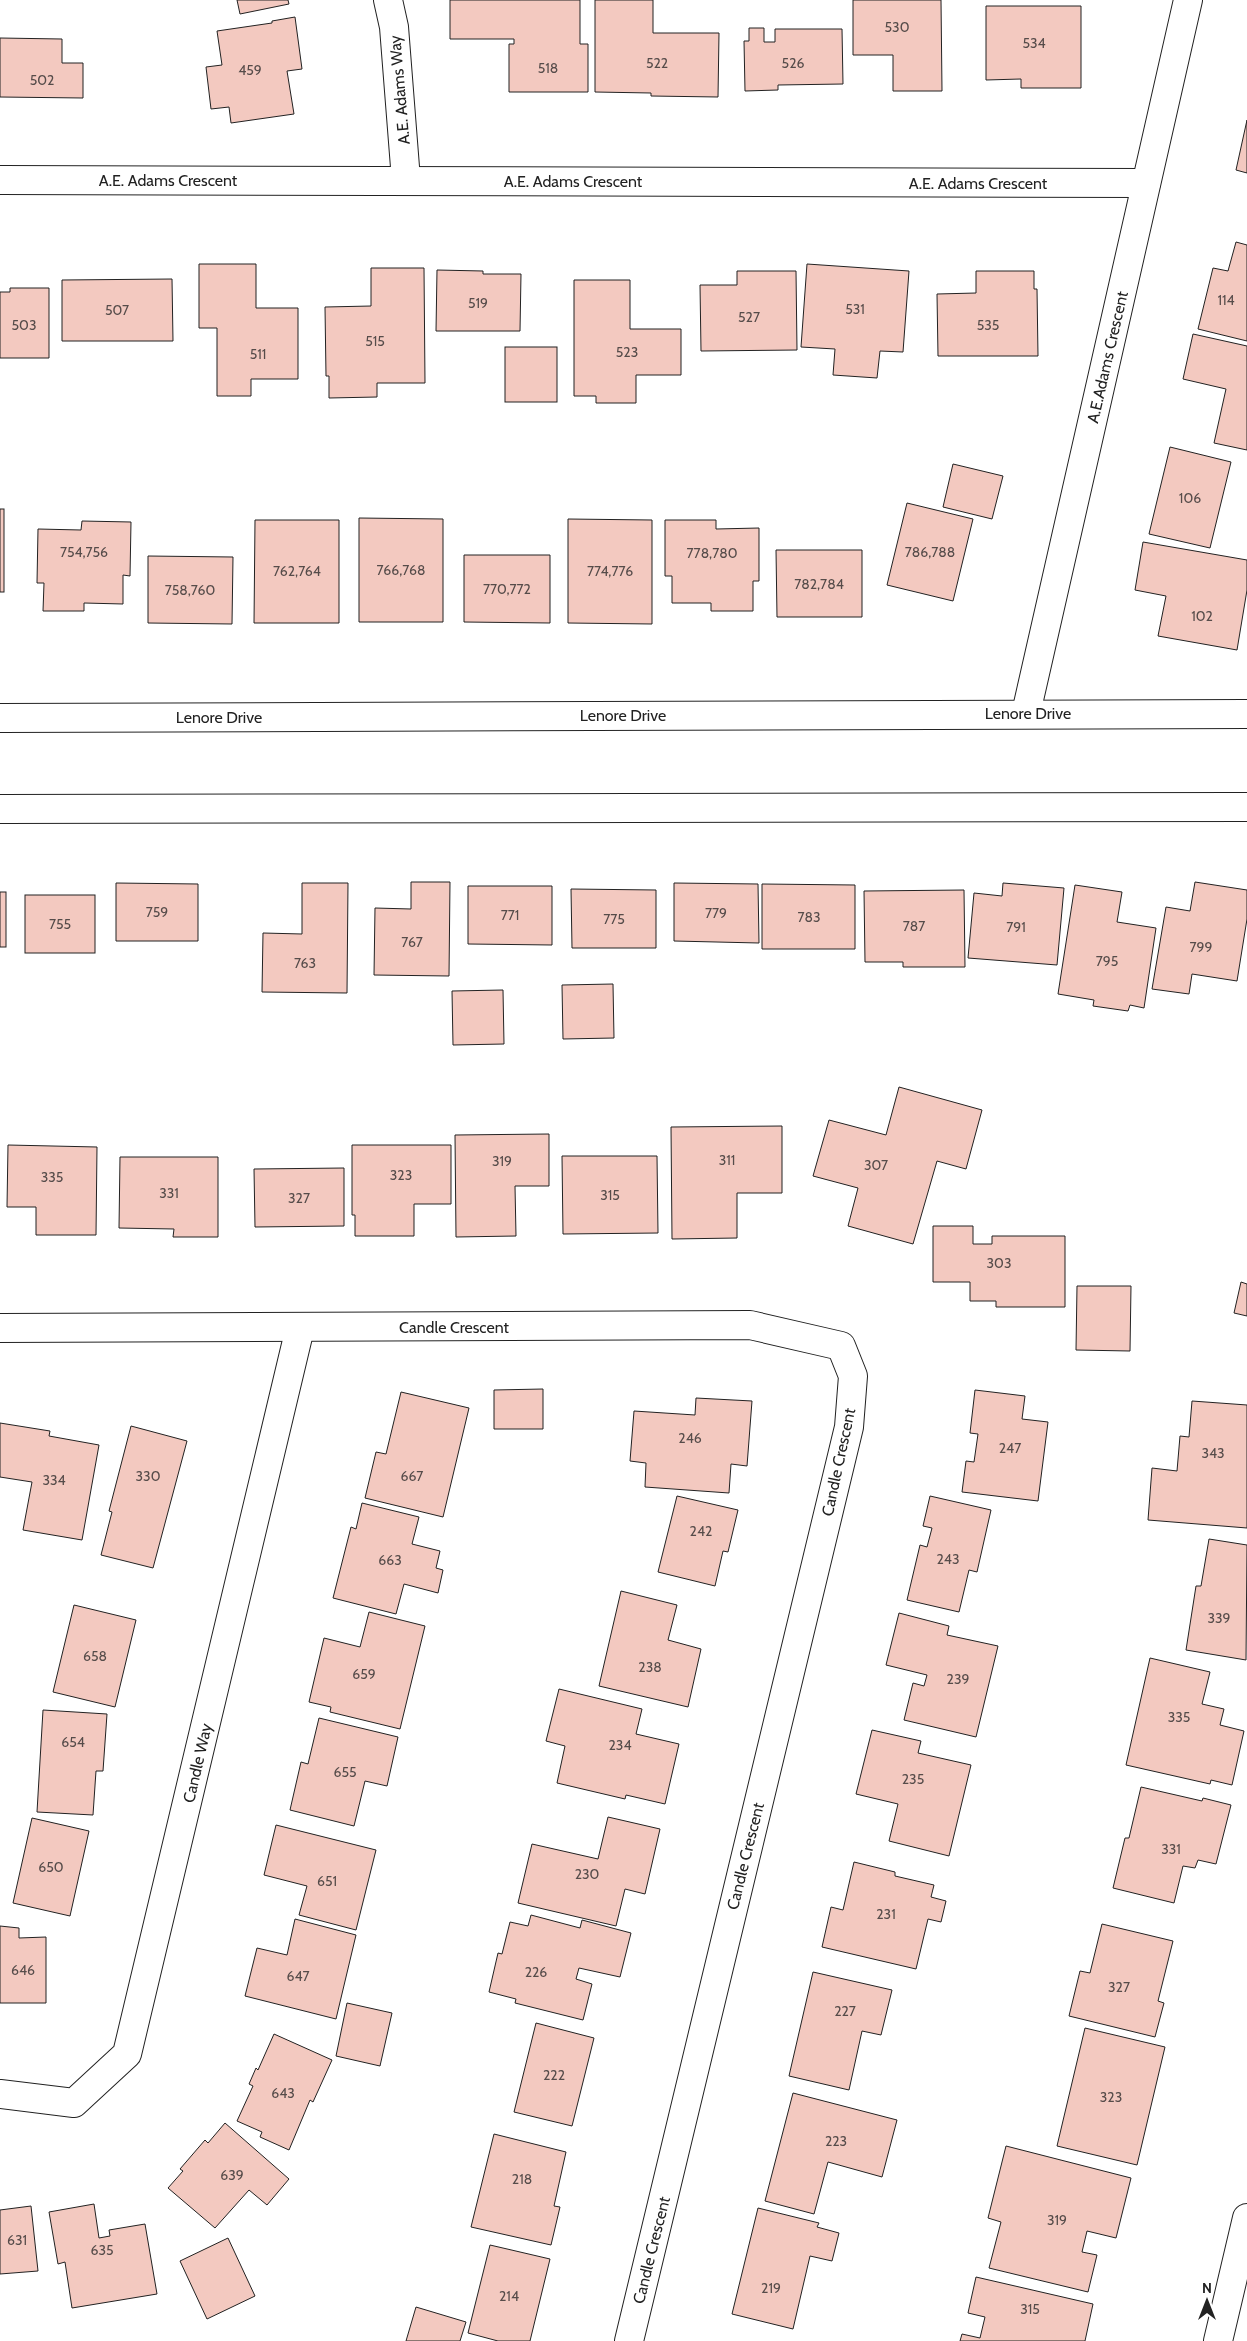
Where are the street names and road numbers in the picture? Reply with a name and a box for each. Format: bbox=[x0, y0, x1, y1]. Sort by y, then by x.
street label: A.E. Adams Way bbox=[385, 35, 414, 145]
street label: A.E. Adams Crescent bbox=[99, 171, 238, 190]
street label: A.E. Adams Crescent bbox=[504, 172, 643, 191]
street label: A.E. Adams Crescent bbox=[909, 174, 1048, 193]
street label: A.E.Adams Crescent bbox=[1083, 289, 1132, 425]
street label: Lenore Drive bbox=[985, 704, 1071, 723]
street label: Lenore Drive bbox=[580, 706, 666, 725]
street label: Lenore Drive bbox=[176, 708, 262, 727]
street label: Candle Crescent bbox=[399, 1318, 510, 1337]
street label: Candle Crescent bbox=[818, 1406, 859, 1518]
street label: Candle Way bbox=[179, 1722, 216, 1805]
street label: Candle Crescent bbox=[723, 1800, 768, 1912]
street label: Candle Crescent bbox=[629, 2194, 674, 2306]

